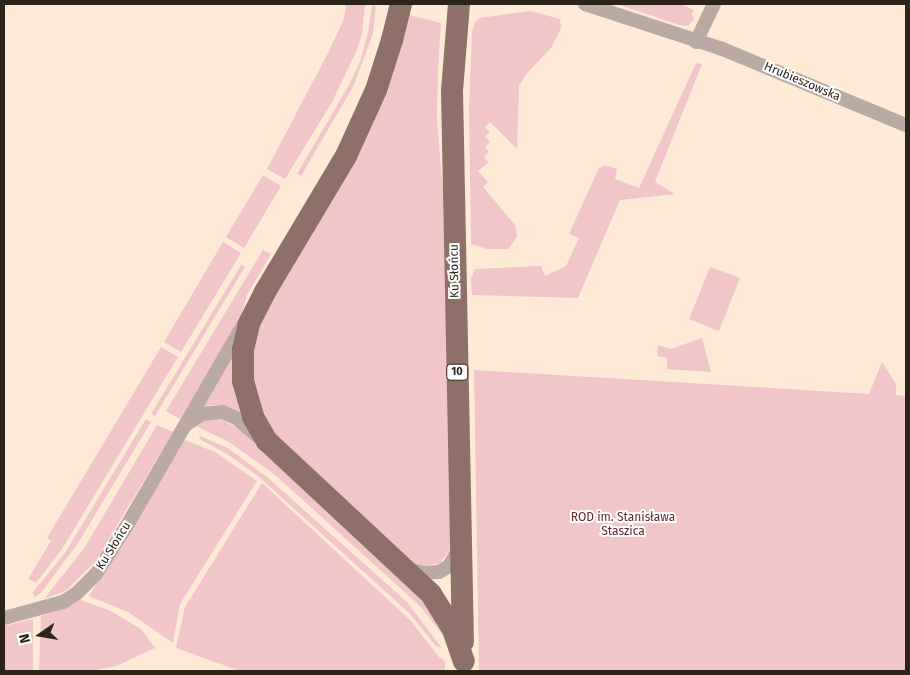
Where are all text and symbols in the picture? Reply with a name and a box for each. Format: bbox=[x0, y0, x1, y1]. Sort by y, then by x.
street label: Hrubieszowska bbox=[762, 59, 842, 105]
street label: Ku Słońcu bbox=[447, 244, 463, 298]
road number: 10 bbox=[446, 364, 468, 381]
park label: ROD im. Stanisława Staszica bbox=[571, 511, 675, 539]
street label: Ku Słońcu bbox=[94, 519, 134, 573]
north arrow bbox=[15, 610, 65, 660]
text: N bbox=[16, 632, 34, 645]

